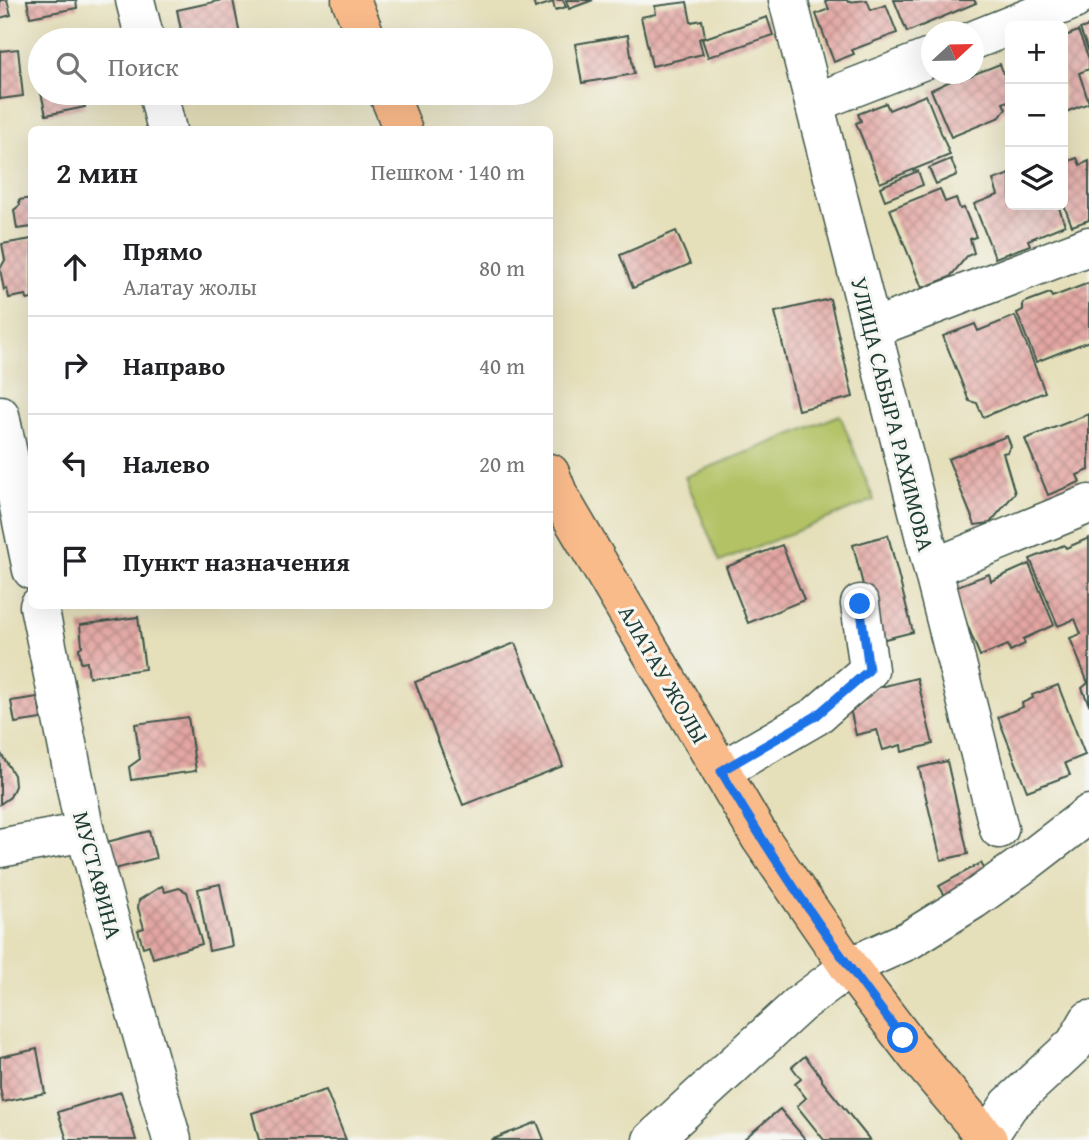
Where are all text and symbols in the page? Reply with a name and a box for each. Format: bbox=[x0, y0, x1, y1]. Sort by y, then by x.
north arrow bbox=[921, 21, 984, 84]
map controls bbox=[1005, 21, 1068, 210]
button: + bbox=[1005, 21, 1068, 84]
search box bbox=[28, 28, 553, 105]
text: Поиск bbox=[108, 47, 179, 86]
icon: search bbox=[52, 48, 90, 86]
button: − bbox=[1005, 84, 1068, 147]
button: layers bbox=[1005, 147, 1068, 210]
text: 2 мин bbox=[56, 150, 138, 194]
text: Пешком · 140 m bbox=[371, 155, 525, 188]
text: Прямо bbox=[123, 231, 203, 270]
icon: ahead bbox=[56, 248, 94, 286]
text: 80 m bbox=[479, 251, 525, 284]
text: Алатау жолы bbox=[123, 270, 257, 303]
street label: УЛИЦА САБЫРА РАХИМОВА bbox=[843, 273, 943, 555]
icon: right bbox=[56, 346, 94, 384]
text: Направо bbox=[123, 346, 225, 385]
text: 40 m bbox=[479, 349, 525, 382]
icon: left bbox=[56, 444, 94, 482]
text: Налево bbox=[123, 444, 210, 483]
text: 20 m bbox=[479, 447, 525, 480]
icon: arrive bbox=[56, 542, 94, 580]
text: Пункт назначения bbox=[123, 542, 350, 581]
route end bbox=[844, 588, 875, 619]
street label: АЛАТАУ ЖОЛЫ bbox=[611, 599, 717, 750]
street label: МУСТАФИНА bbox=[65, 807, 131, 943]
route start bbox=[887, 1022, 918, 1053]

